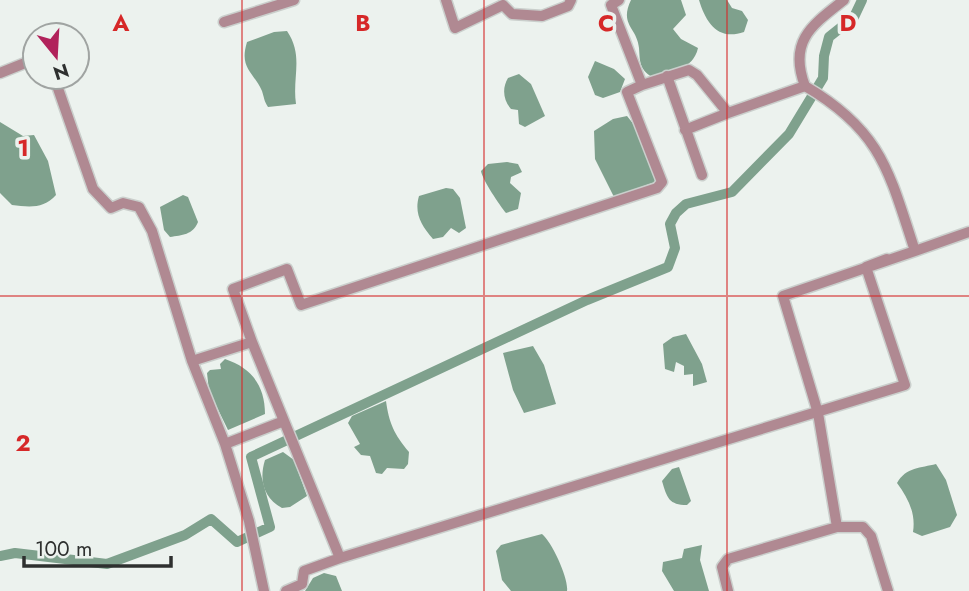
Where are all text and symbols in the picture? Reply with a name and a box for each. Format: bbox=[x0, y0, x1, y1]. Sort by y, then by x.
text: A bbox=[112, 6, 130, 40]
text: B bbox=[355, 6, 371, 40]
text: C bbox=[598, 6, 614, 40]
text: D bbox=[840, 6, 857, 40]
north arrow bbox=[21, 21, 91, 91]
text: N bbox=[50, 57, 72, 87]
text: 1 bbox=[17, 131, 29, 165]
text: 2 bbox=[15, 426, 31, 460]
scale bar bbox=[24, 524, 172, 568]
text: 100 m bbox=[35, 534, 92, 564]

